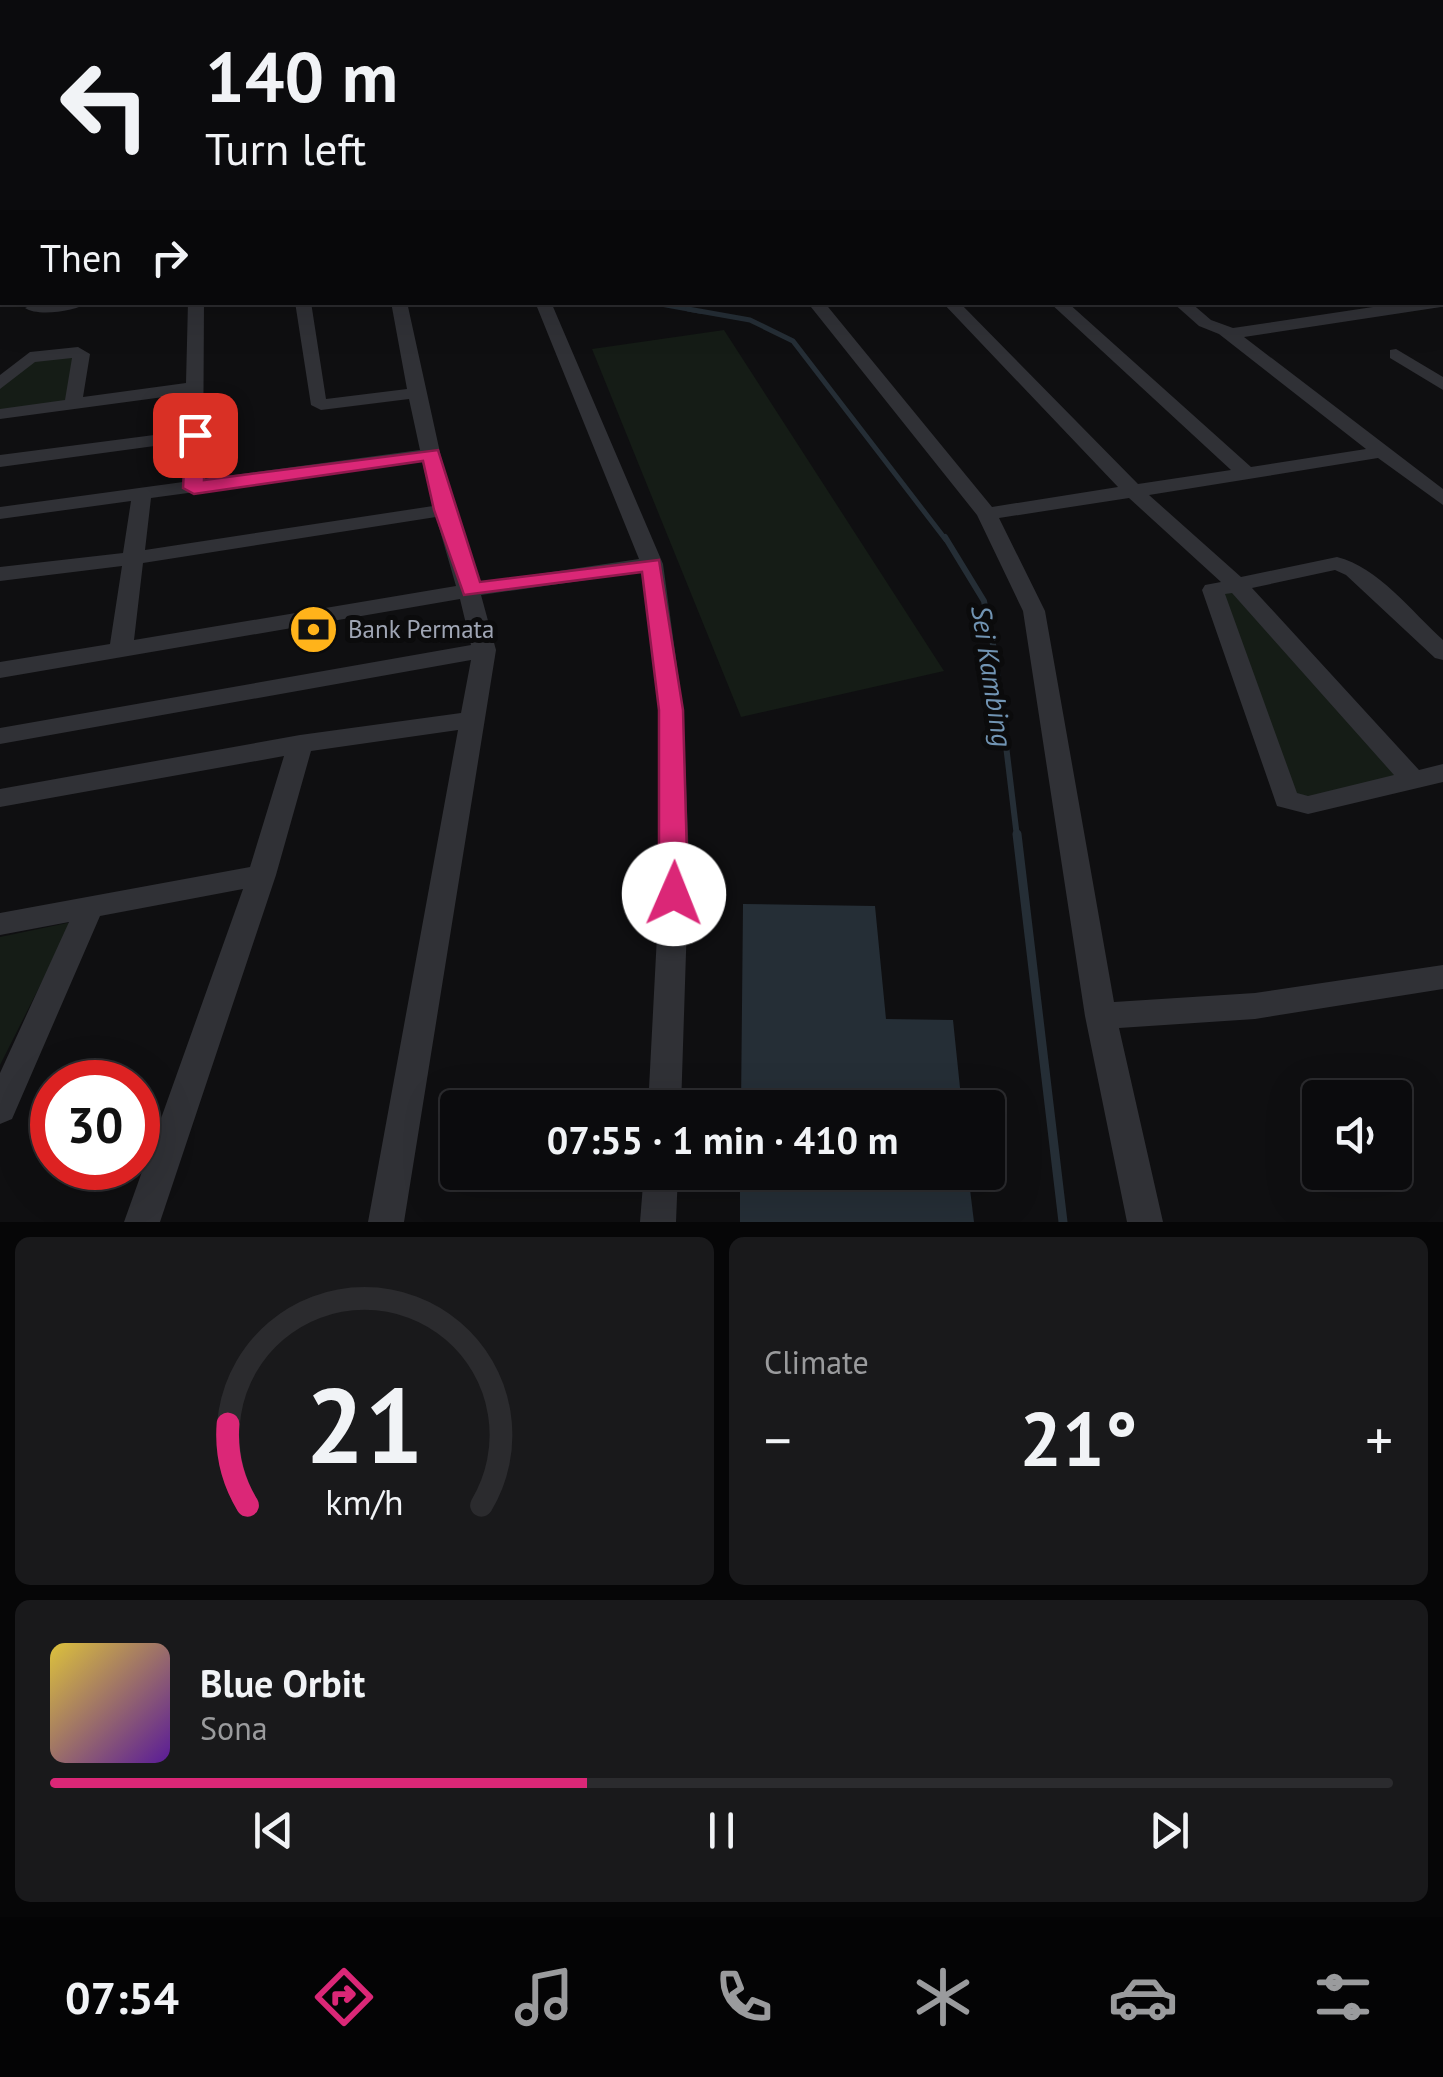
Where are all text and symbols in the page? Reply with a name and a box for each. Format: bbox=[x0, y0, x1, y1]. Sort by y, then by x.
text: 140 m bbox=[205, 31, 398, 121]
icon: left bbox=[40, 40, 170, 170]
text: Turn left bbox=[205, 119, 366, 177]
icon: right bbox=[142, 230, 197, 285]
text: Then bbox=[40, 233, 122, 282]
pin bbox=[153, 393, 238, 478]
icon: arrive bbox=[168, 408, 223, 463]
water label: Sei Kambing bbox=[963, 602, 1022, 749]
bank icon: Bank Permata bbox=[287, 603, 339, 655]
place label: Bank Permata bbox=[348, 613, 494, 645]
position arrow bbox=[622, 842, 726, 946]
speed limit sign: 30 bbox=[30, 1060, 160, 1190]
map controls bbox=[1302, 1080, 1412, 1190]
button: sound bbox=[1302, 1080, 1412, 1190]
text: 07:55 · 1 min · 410 m bbox=[547, 1115, 898, 1164]
text: Climate bbox=[764, 1341, 869, 1383]
text: 21 bbox=[306, 1357, 423, 1492]
text: 21° bbox=[1020, 1390, 1137, 1487]
text: − bbox=[764, 1404, 792, 1475]
text: + bbox=[1365, 1404, 1393, 1475]
text: km/h bbox=[325, 1479, 404, 1525]
text: Blue Orbit bbox=[200, 1658, 365, 1707]
text: Sona bbox=[200, 1707, 268, 1749]
icon: previous bbox=[246, 1803, 301, 1858]
icon: pause bbox=[694, 1803, 749, 1858]
icon: next bbox=[1142, 1803, 1197, 1858]
icon: directions bbox=[309, 1962, 379, 2032]
icon: music bbox=[509, 1962, 579, 2032]
icon: phone bbox=[709, 1962, 779, 2032]
icon: climate bbox=[908, 1962, 978, 2032]
icon: car bbox=[1108, 1962, 1178, 2032]
icon: filters bbox=[1308, 1962, 1378, 2032]
text: 07:54 bbox=[65, 1968, 179, 2026]

